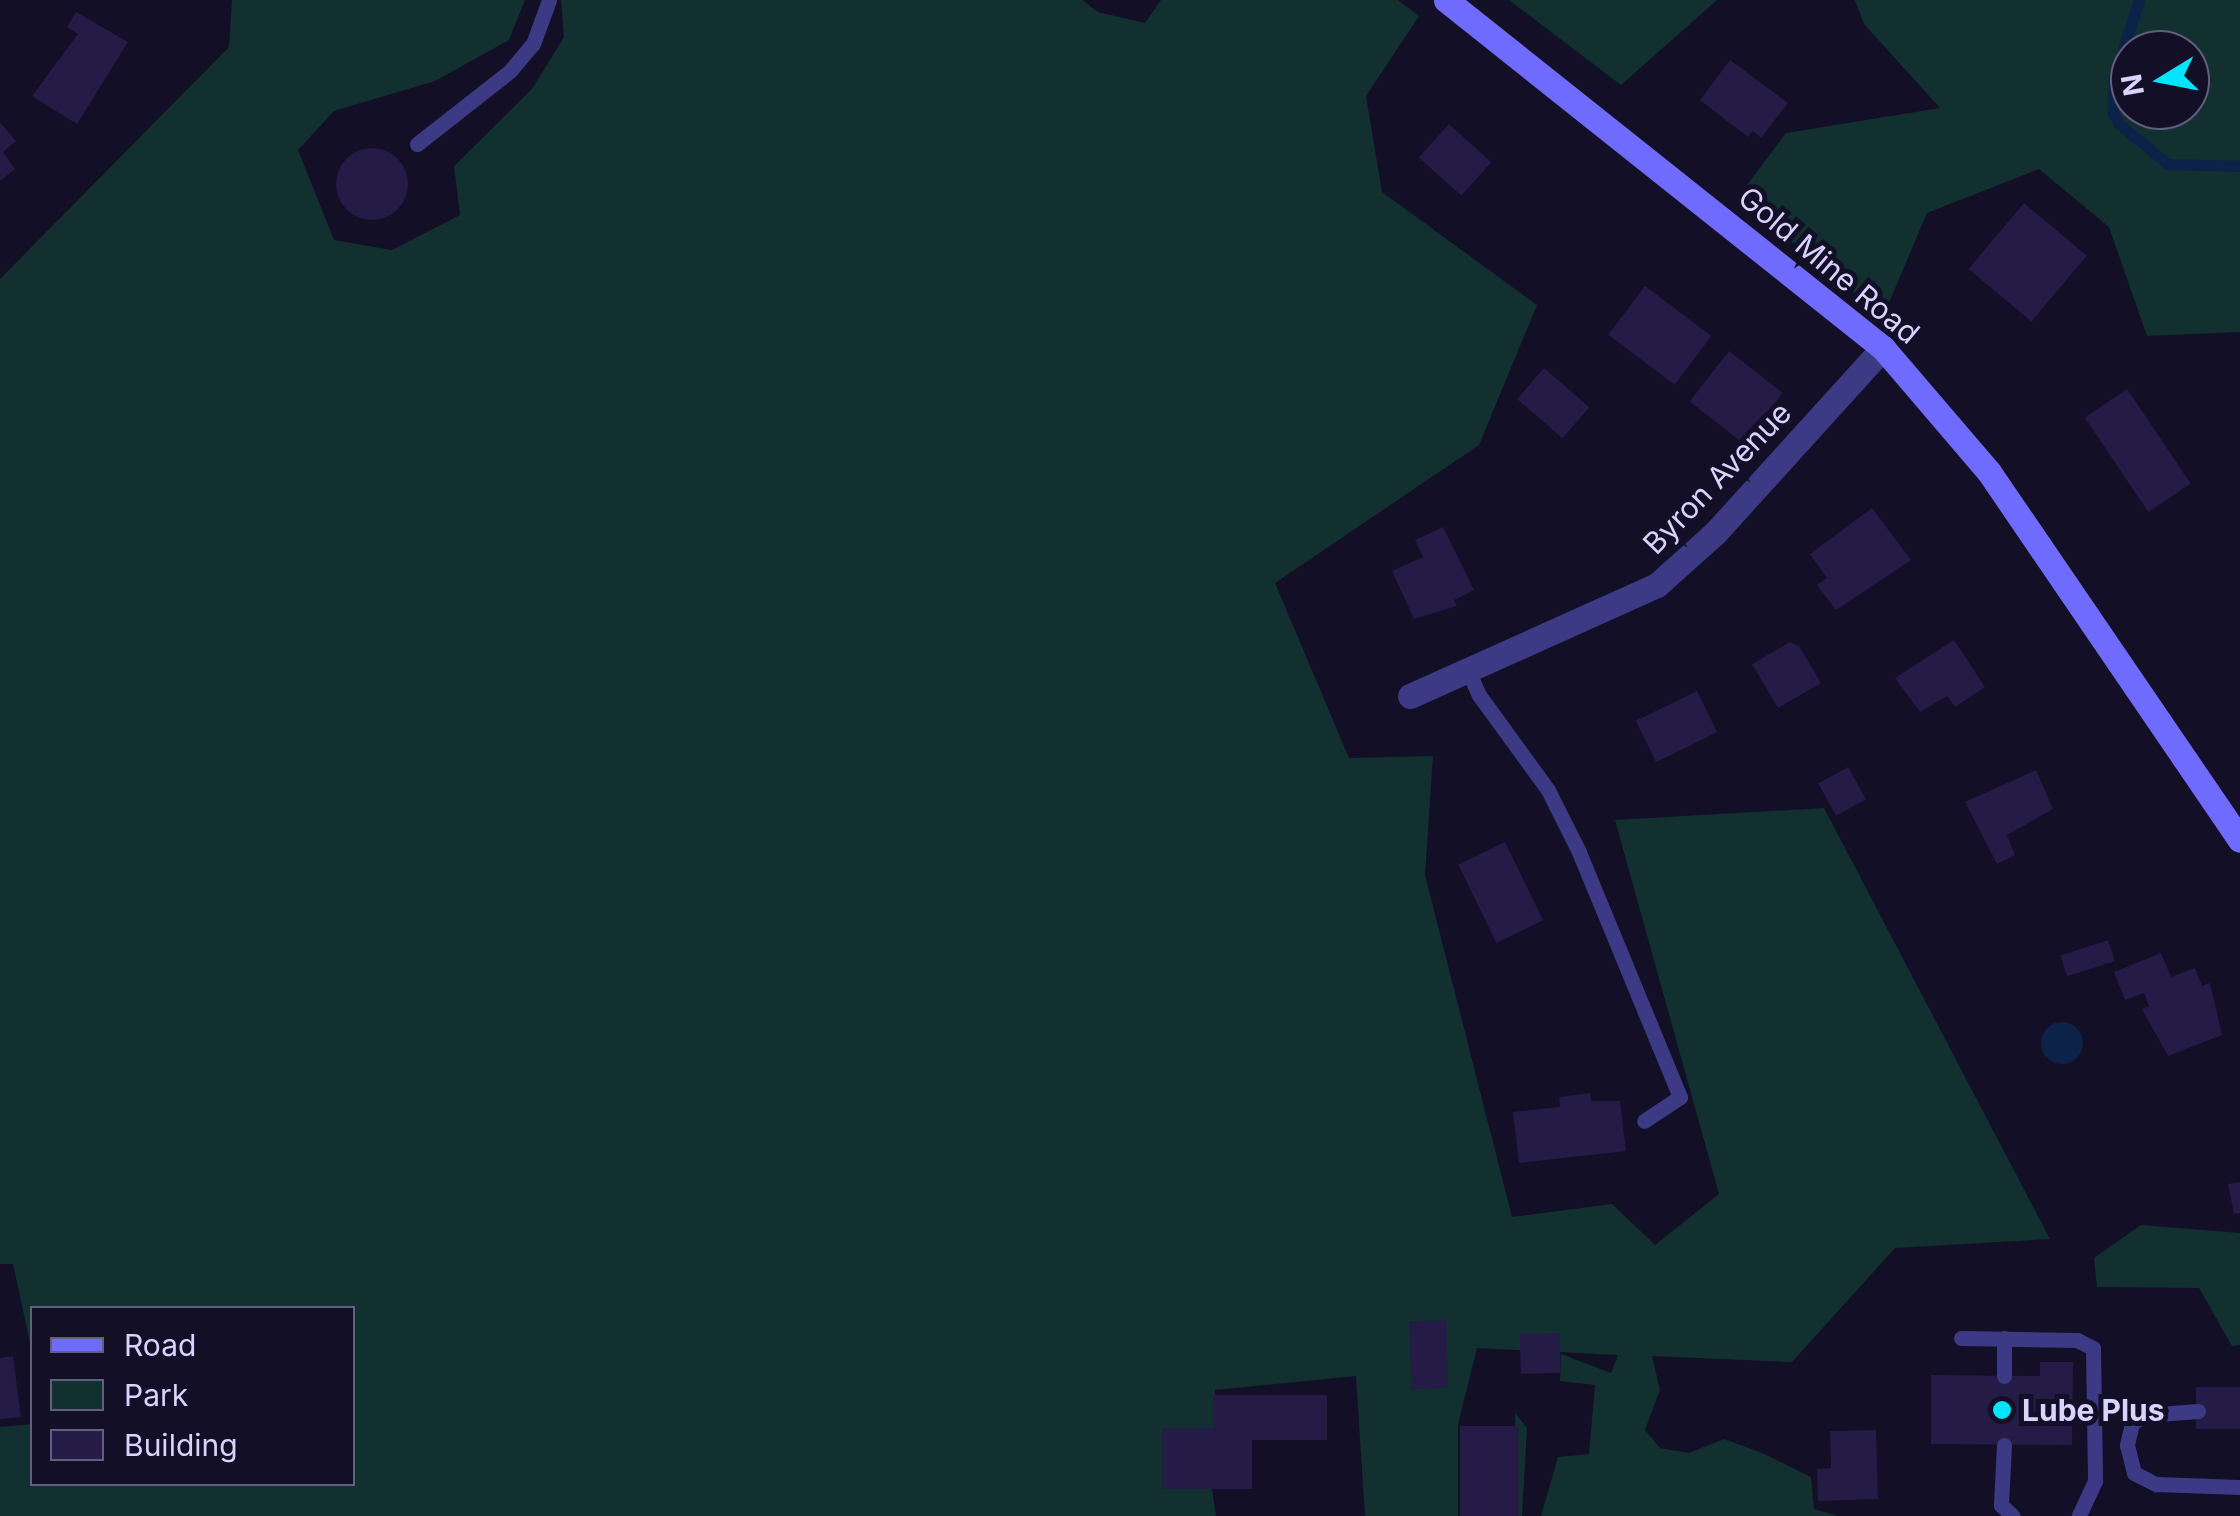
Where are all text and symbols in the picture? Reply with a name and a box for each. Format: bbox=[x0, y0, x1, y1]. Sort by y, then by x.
north arrow bbox=[2110, 30, 2210, 130]
text: N bbox=[2114, 71, 2151, 98]
street label: Gold Mine Road bbox=[1731, 179, 1927, 351]
street label: Byron Avenue bbox=[1636, 395, 1798, 561]
legend bbox=[30, 1306, 355, 1486]
text: Road bbox=[124, 1327, 196, 1363]
text: Park bbox=[124, 1377, 188, 1413]
place label: Lube Plus bbox=[2022, 1392, 2165, 1428]
marker: Lube Plus bbox=[1991, 1399, 2013, 1421]
text: Building bbox=[124, 1427, 238, 1463]

